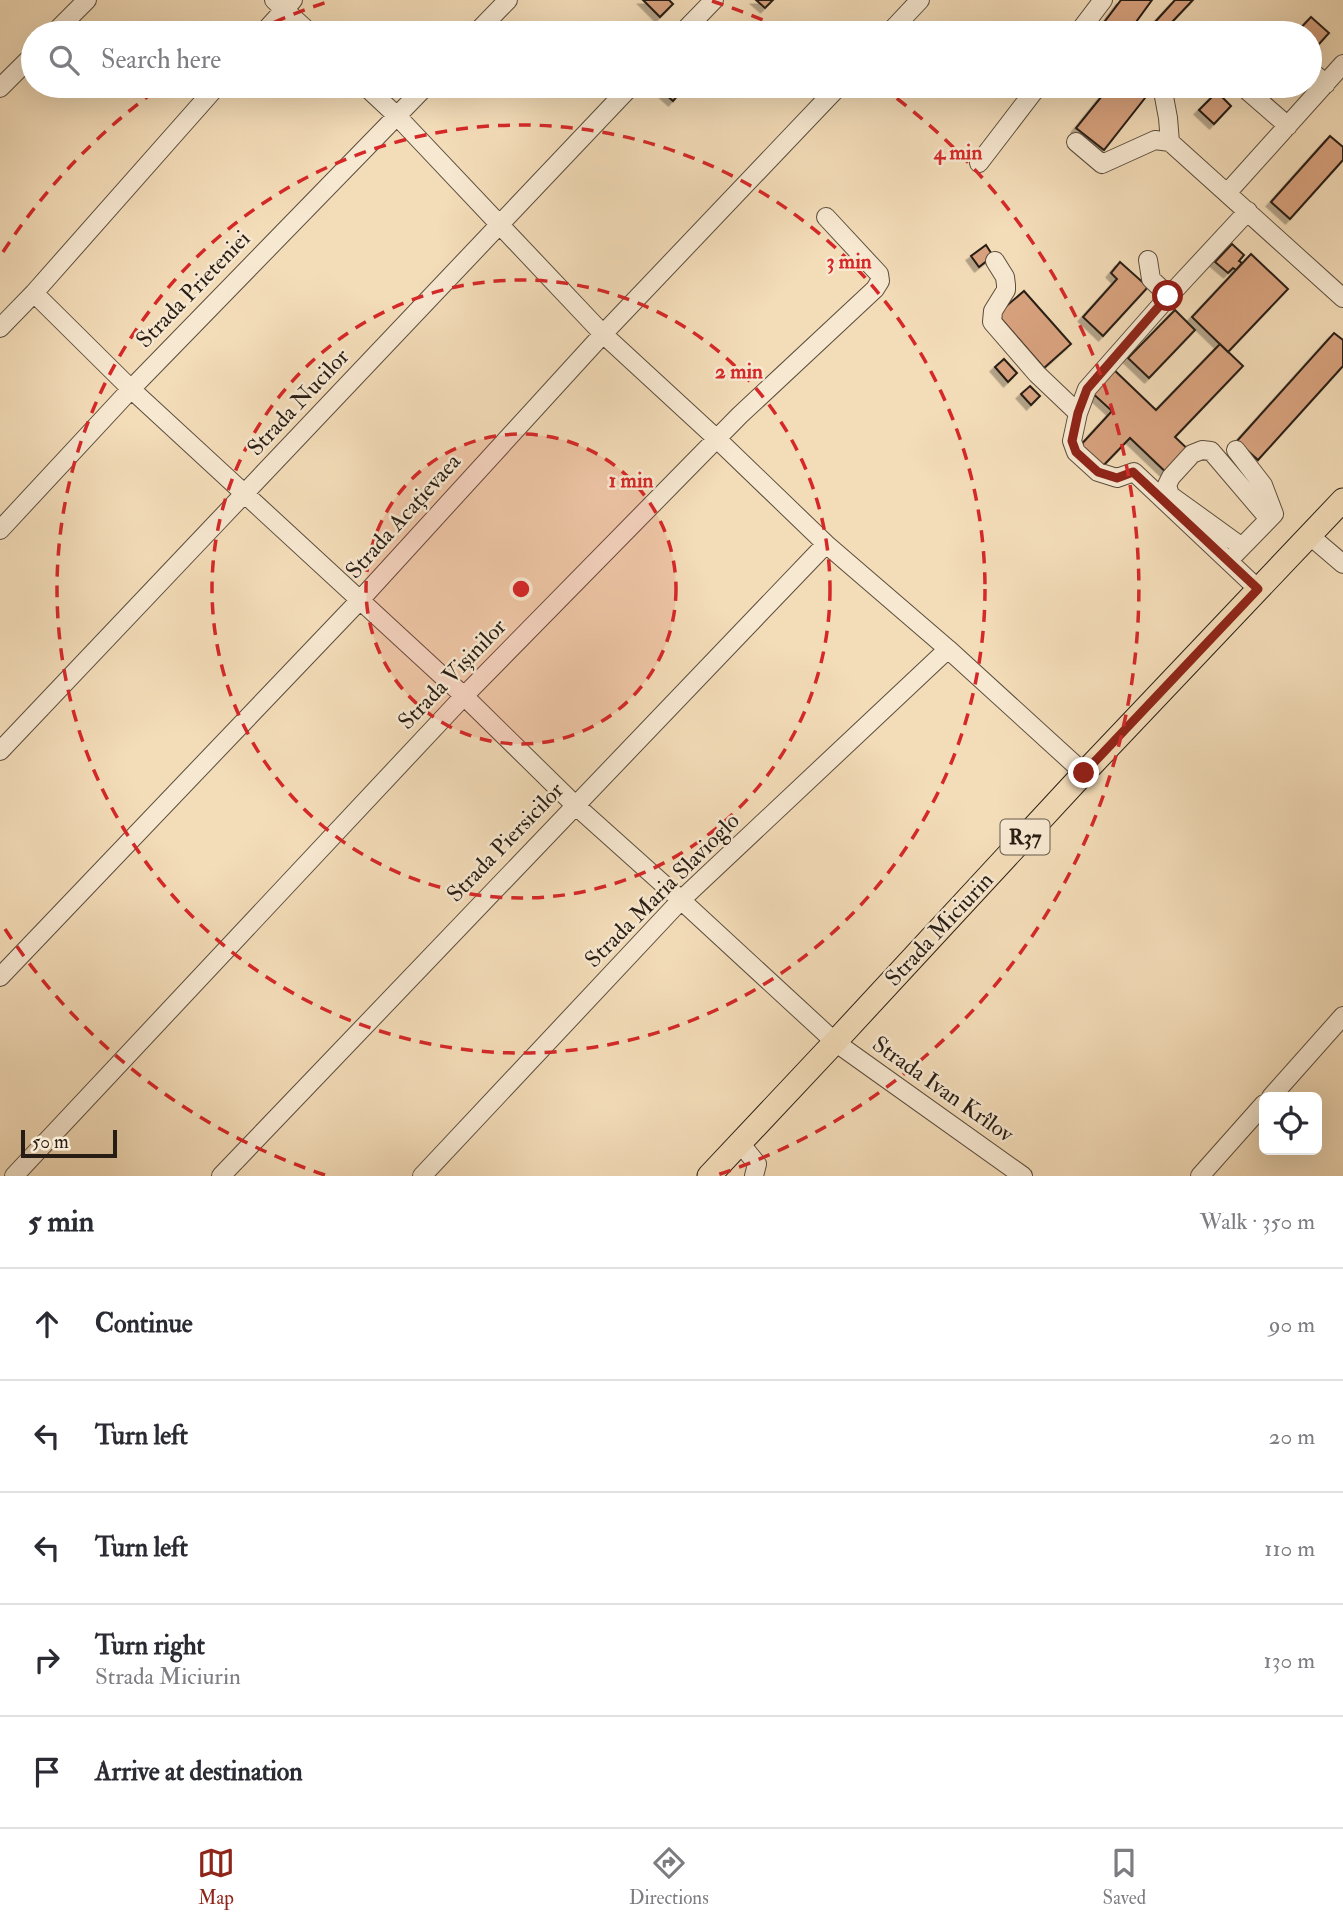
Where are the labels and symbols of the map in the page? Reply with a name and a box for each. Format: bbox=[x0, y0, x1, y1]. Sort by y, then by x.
text: 4 min bbox=[933, 139, 982, 166]
street label: Strada Prieteniei bbox=[130, 224, 256, 354]
text: 3 min bbox=[826, 248, 872, 275]
route start bbox=[1152, 280, 1183, 311]
street label: Strada Nucilor bbox=[241, 342, 355, 462]
text: 2 min bbox=[715, 358, 763, 385]
street label: Strada Acațievaea bbox=[339, 447, 467, 585]
text: 1 min bbox=[609, 467, 653, 494]
centre of rings bbox=[509, 577, 533, 601]
street label: Strada Vișinilor bbox=[392, 612, 513, 736]
route end bbox=[1068, 757, 1099, 788]
street label: Strada Piersicilor bbox=[440, 775, 570, 908]
street label: Strada Maria Slavioglo bbox=[578, 806, 746, 974]
road number: R37 bbox=[1000, 820, 1050, 854]
street label: Strada Miciurin bbox=[879, 866, 999, 992]
street label: Strada Ivan Krîlov bbox=[867, 1029, 1020, 1149]
scale bar bbox=[21, 1127, 117, 1159]

